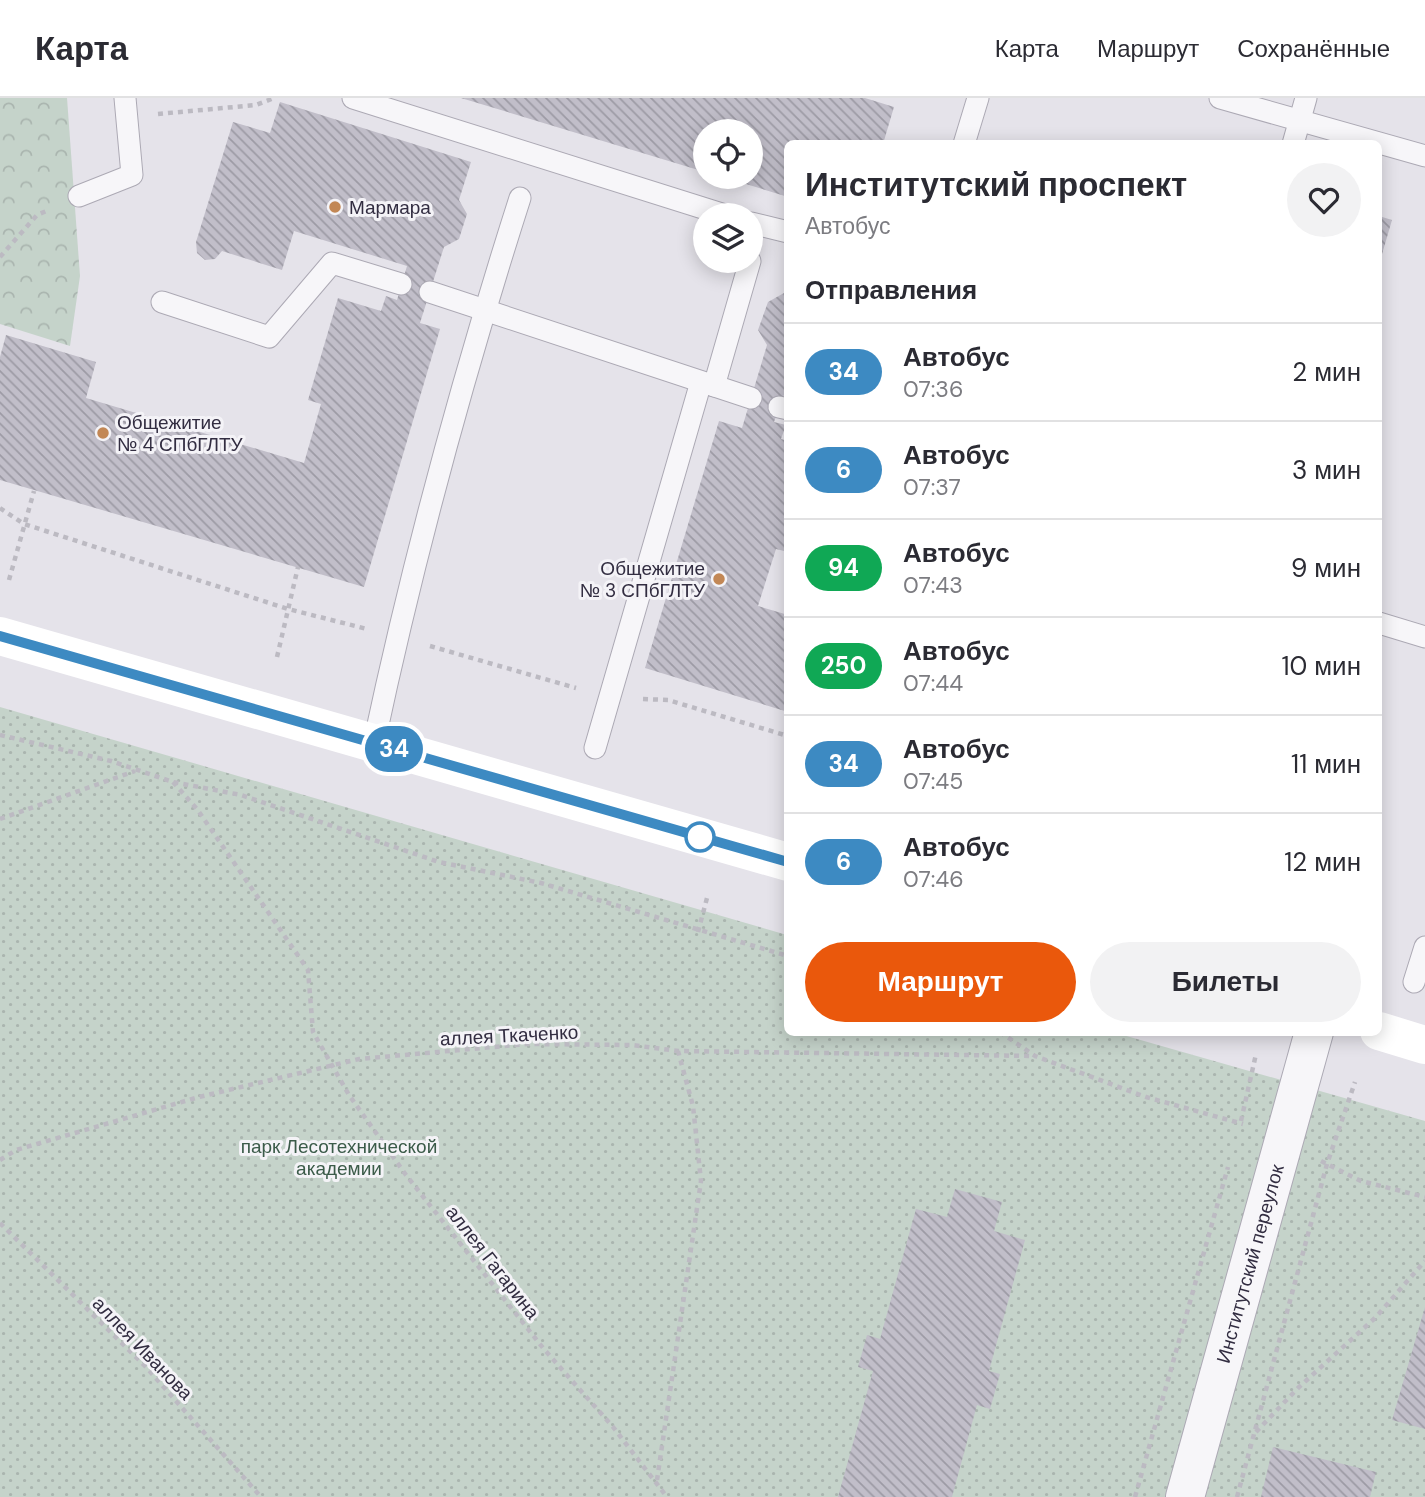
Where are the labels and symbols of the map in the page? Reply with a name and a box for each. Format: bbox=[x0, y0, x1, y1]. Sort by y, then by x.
place label: Мармара bbox=[349, 195, 431, 220]
marker: Мармара bbox=[327, 199, 343, 215]
place label: Общежитие № 4 СПбГЛТУ bbox=[117, 410, 244, 457]
marker: Общежитие № 4 СПбГЛТУ bbox=[95, 425, 111, 441]
place label: Общежитие № 3 СПбГЛТУ bbox=[580, 556, 706, 603]
marker: Общежитие № 3 СПбГЛТУ bbox=[711, 571, 727, 587]
line badge: 34 bbox=[362, 726, 426, 772]
unlabelled marker bbox=[685, 822, 715, 852]
street label: аллея Ткаченко bbox=[439, 1019, 579, 1052]
park label: парк Лесотехнической академии bbox=[241, 1134, 437, 1181]
street label: Институтский переулок bbox=[1211, 1161, 1290, 1366]
street label: аллея Гагарина bbox=[440, 1200, 545, 1325]
street label: аллея Иванова bbox=[87, 1291, 199, 1406]

